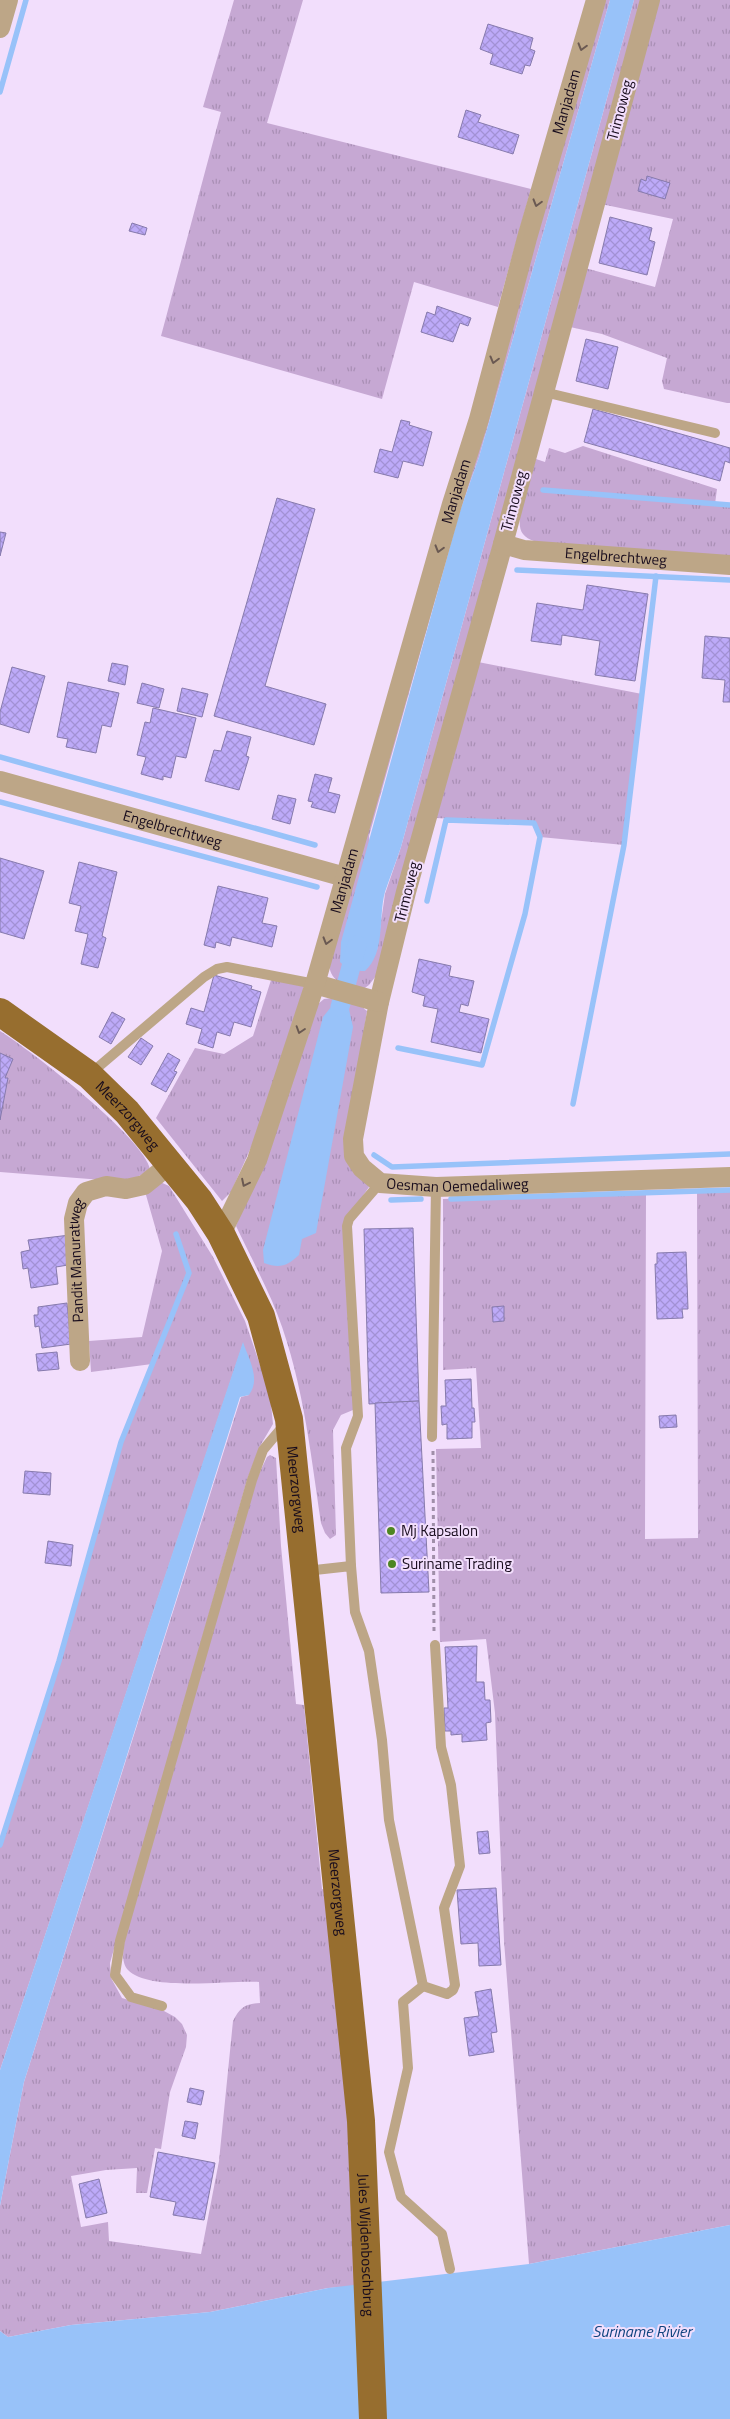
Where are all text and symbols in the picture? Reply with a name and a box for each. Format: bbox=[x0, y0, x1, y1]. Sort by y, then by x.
one-way arrow bbox=[577, 42, 587, 50]
street label: Manjadam bbox=[546, 66, 586, 137]
street label: Trimoweg bbox=[600, 77, 639, 143]
one-way arrow bbox=[533, 198, 543, 206]
one-way arrow bbox=[490, 355, 500, 363]
street label: Manjadam bbox=[435, 456, 477, 527]
street label: Trimoweg bbox=[494, 468, 533, 534]
street label: Engelbrechtweg bbox=[564, 541, 668, 571]
one-way arrow bbox=[434, 544, 444, 553]
street label: Engelbrechtweg bbox=[120, 804, 225, 853]
street label: Manjadam bbox=[324, 845, 364, 916]
street label: Trimoweg bbox=[388, 859, 425, 925]
one-way arrow bbox=[322, 937, 333, 945]
one-way arrow bbox=[295, 1025, 305, 1034]
street label: Meerzorgweg bbox=[90, 1075, 166, 1155]
street label: Oesman Oemedaliweg bbox=[386, 1171, 529, 1198]
one-way arrow bbox=[241, 1178, 252, 1187]
street label: Pandit Manuratweg bbox=[61, 1192, 90, 1323]
street label: Meerzorgweg bbox=[281, 1445, 313, 1534]
place label: Mj Kapsalon bbox=[401, 1519, 478, 1542]
marker: Mj Kapsalon bbox=[385, 1525, 397, 1537]
place label: Suriname Trading bbox=[402, 1552, 512, 1575]
marker: Suriname Trading bbox=[386, 1558, 398, 1570]
street label: Meerzorgweg bbox=[322, 1848, 354, 1937]
street label: Jules Wijdenboschbrug bbox=[352, 2173, 381, 2317]
water label: Suriname Rivier bbox=[593, 2319, 693, 2343]

